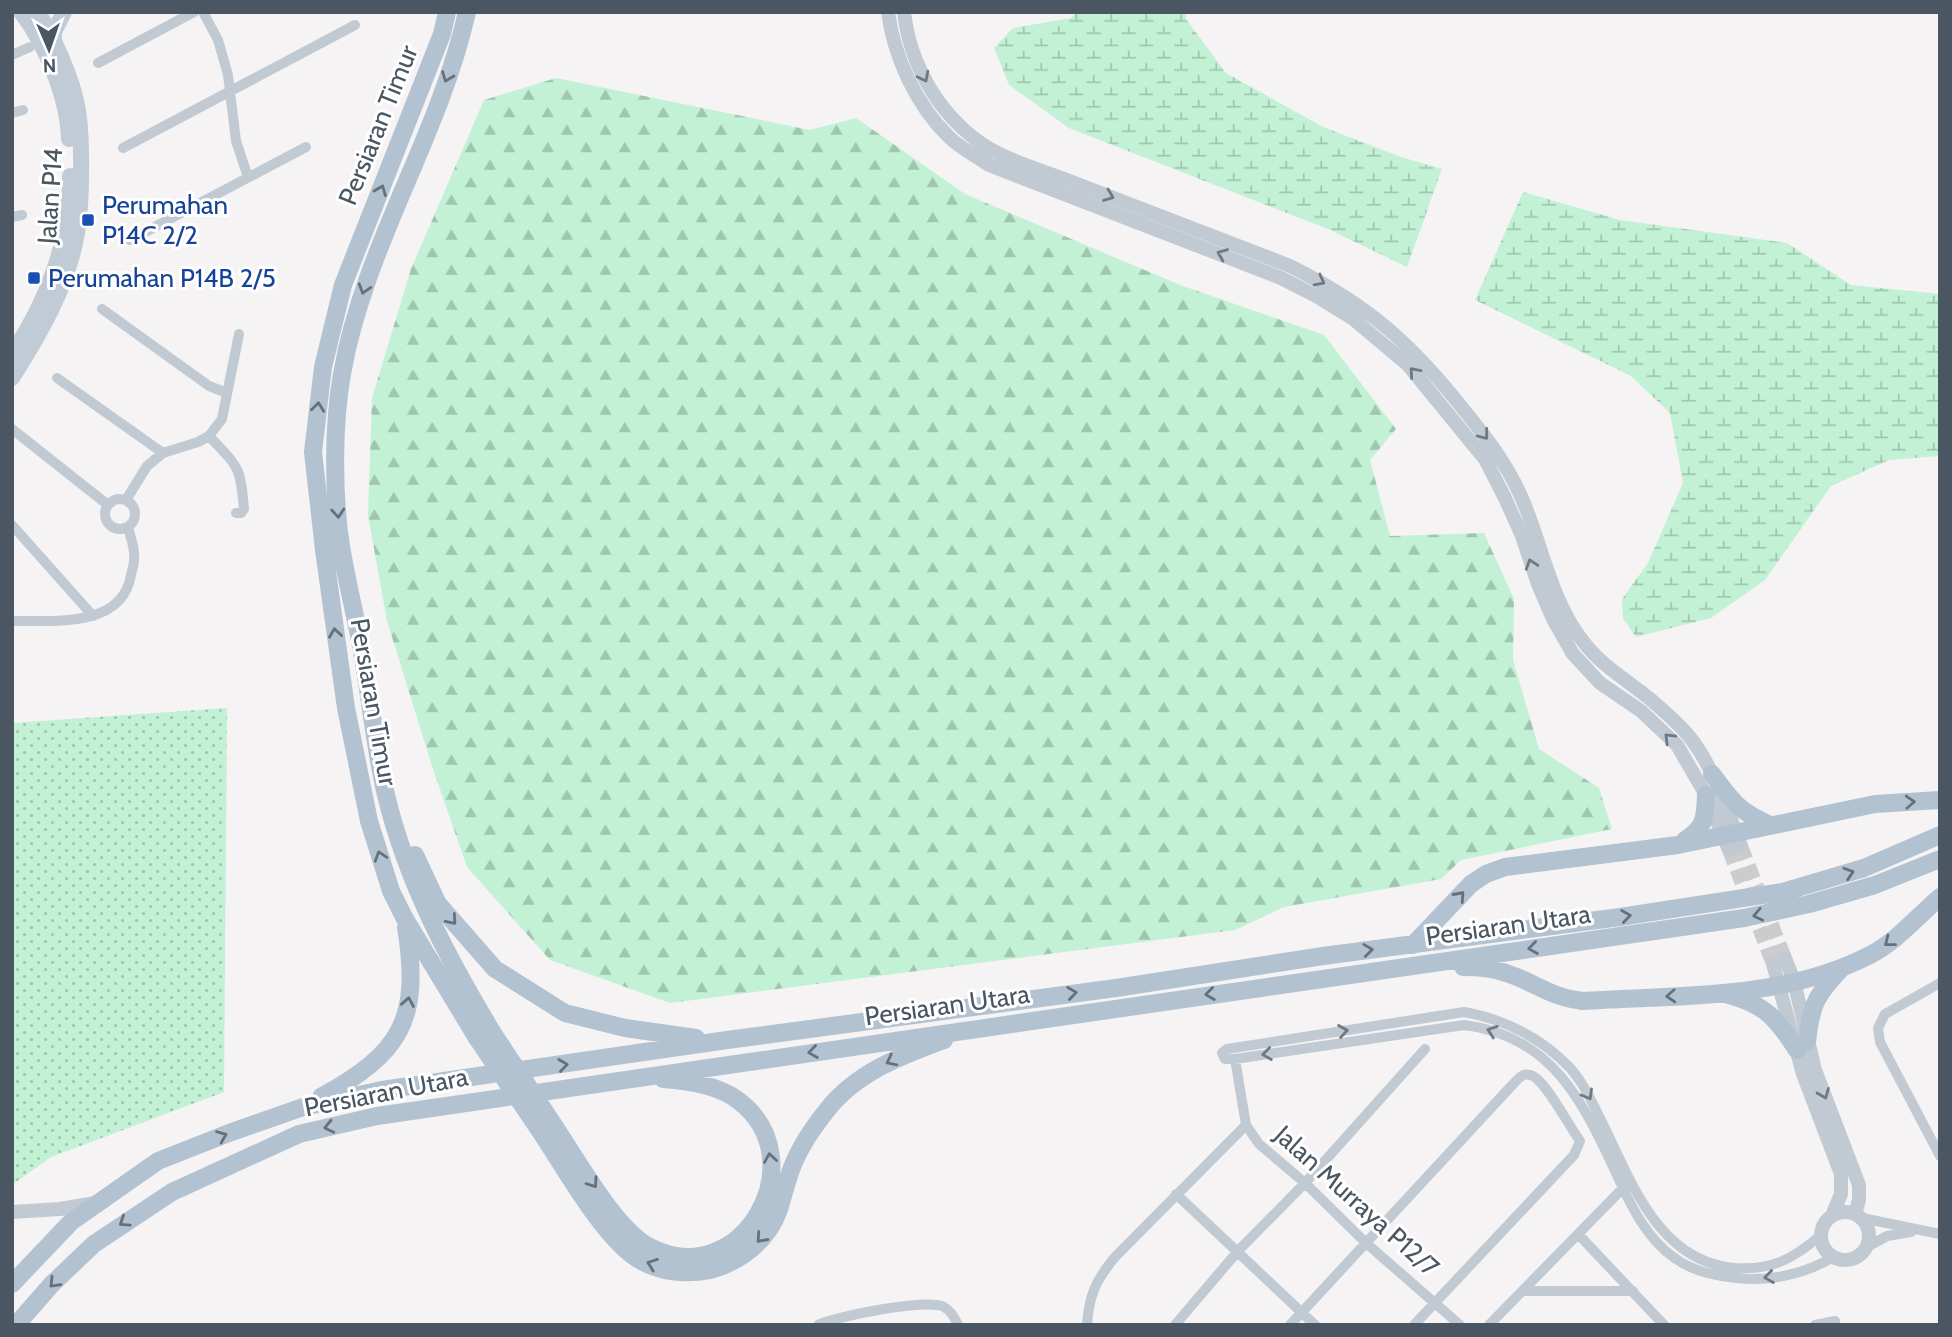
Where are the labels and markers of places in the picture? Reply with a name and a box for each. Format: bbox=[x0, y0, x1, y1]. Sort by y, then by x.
place label: Perumahan P14C 2/2 bbox=[102, 189, 228, 251]
marker: Perumahan P14C 2/2 bbox=[80, 212, 96, 228]
place label: Perumahan P14B 2/5 bbox=[48, 262, 276, 294]
marker: Perumahan P14B 2/5 bbox=[26, 270, 42, 286]

